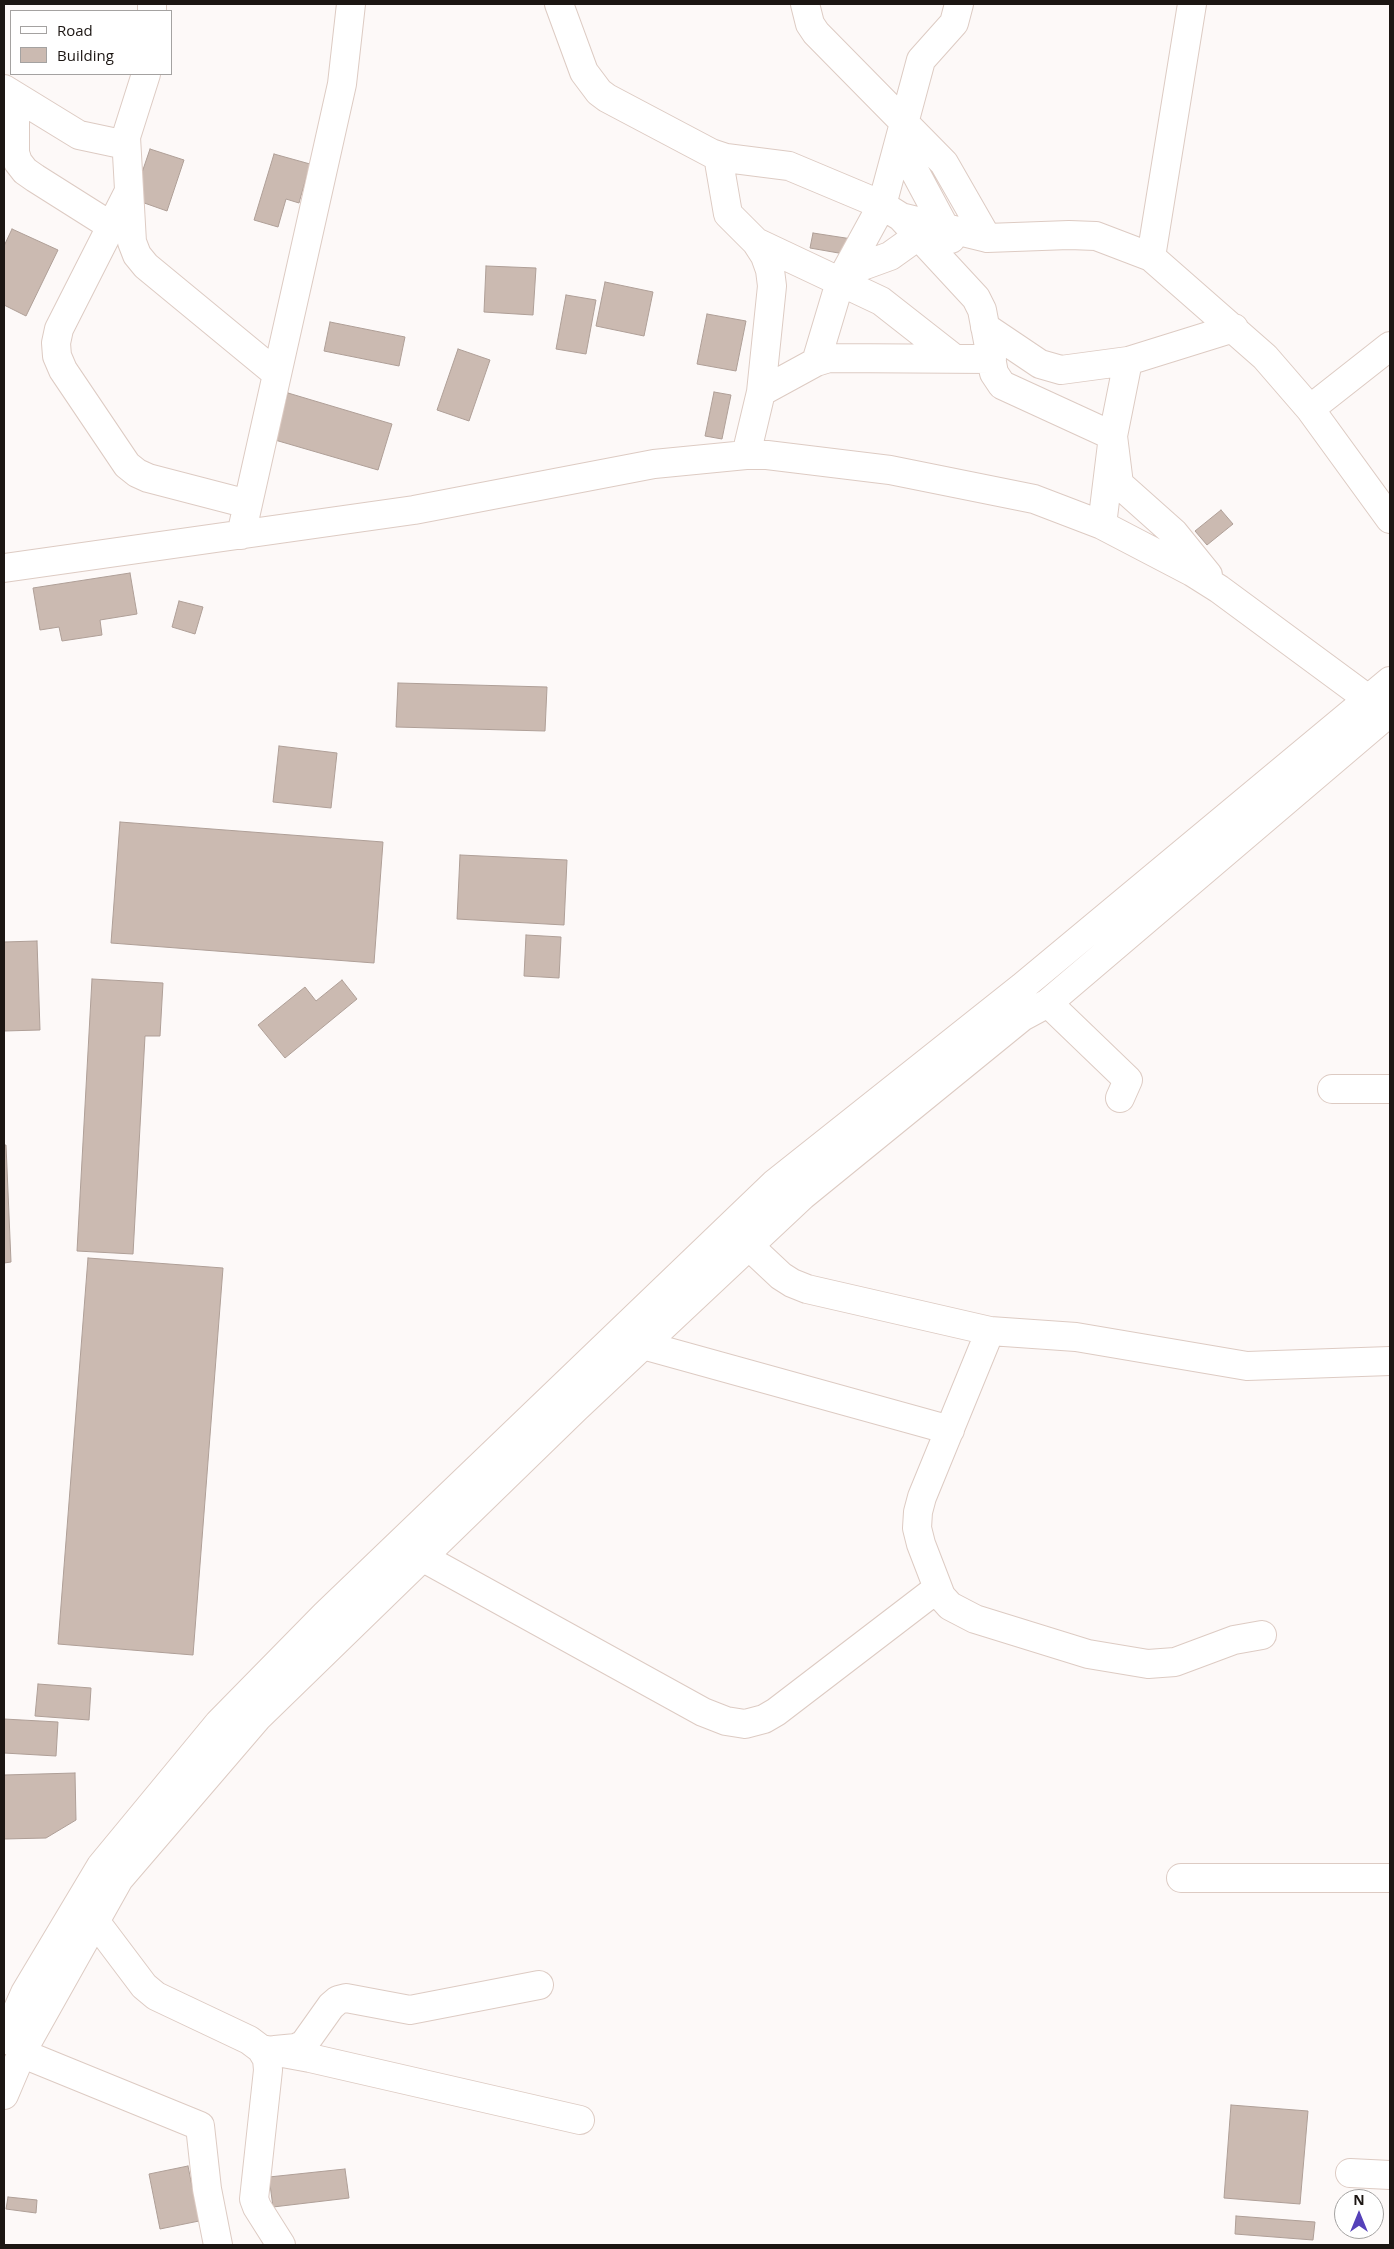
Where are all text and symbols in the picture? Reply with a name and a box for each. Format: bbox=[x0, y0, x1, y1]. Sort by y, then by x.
legend bbox=[10, 10, 172, 75]
text: Road bbox=[57, 20, 93, 40]
text: Building bbox=[57, 45, 114, 65]
north arrow bbox=[1334, 2189, 1384, 2239]
text: N bbox=[1353, 2190, 1365, 2209]

